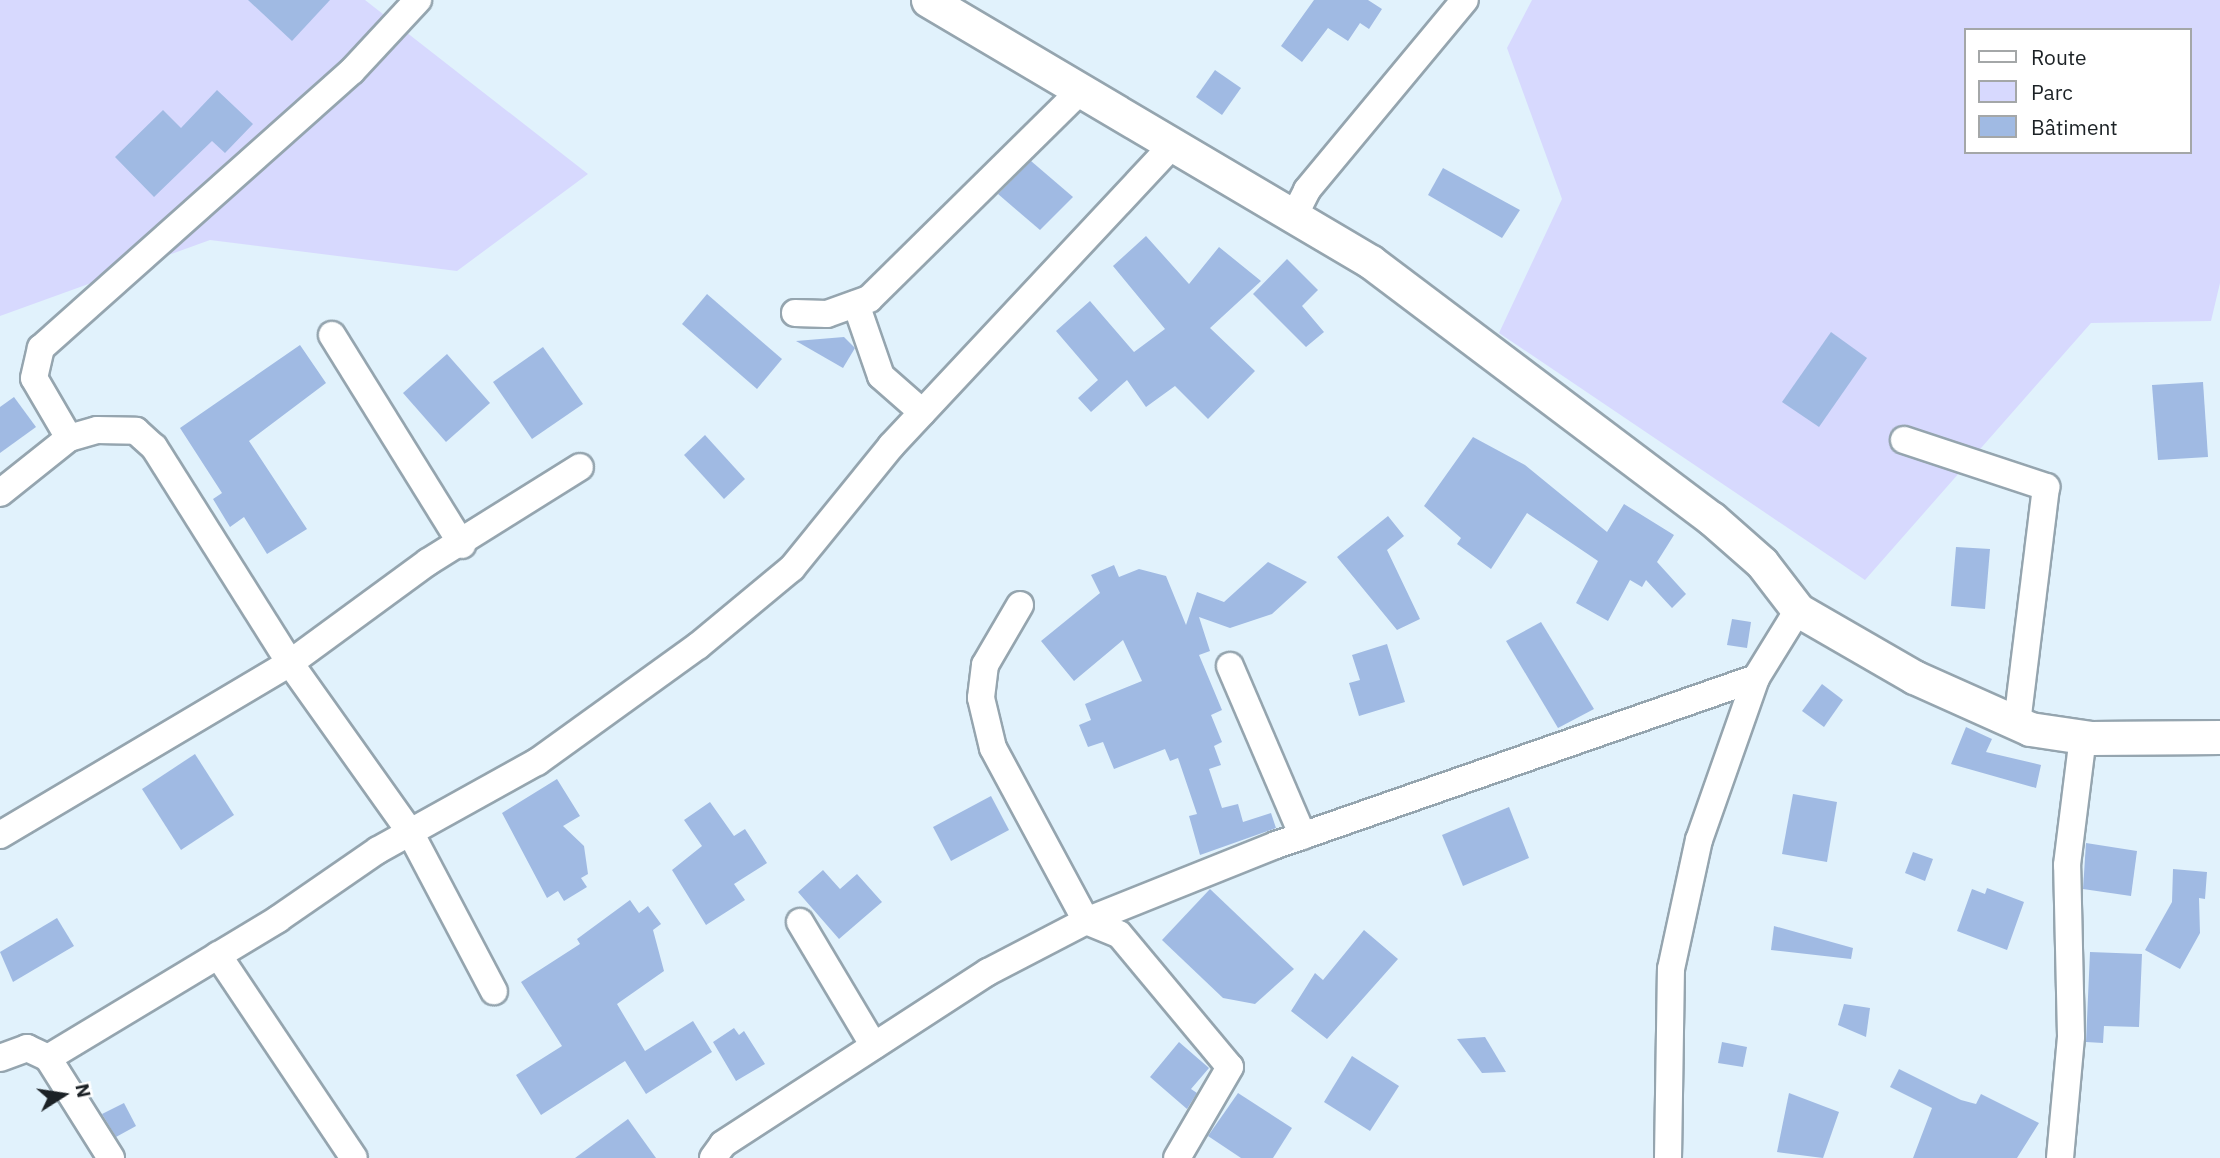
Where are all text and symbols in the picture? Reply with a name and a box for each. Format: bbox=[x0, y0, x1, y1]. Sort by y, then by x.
legend bbox=[1965, 28, 2192, 154]
text: Route bbox=[2031, 43, 2087, 71]
text: Parc bbox=[2031, 78, 2073, 106]
text: Bâtiment bbox=[2031, 113, 2118, 141]
north arrow bbox=[28, 1060, 98, 1130]
text: N bbox=[70, 1081, 97, 1100]

